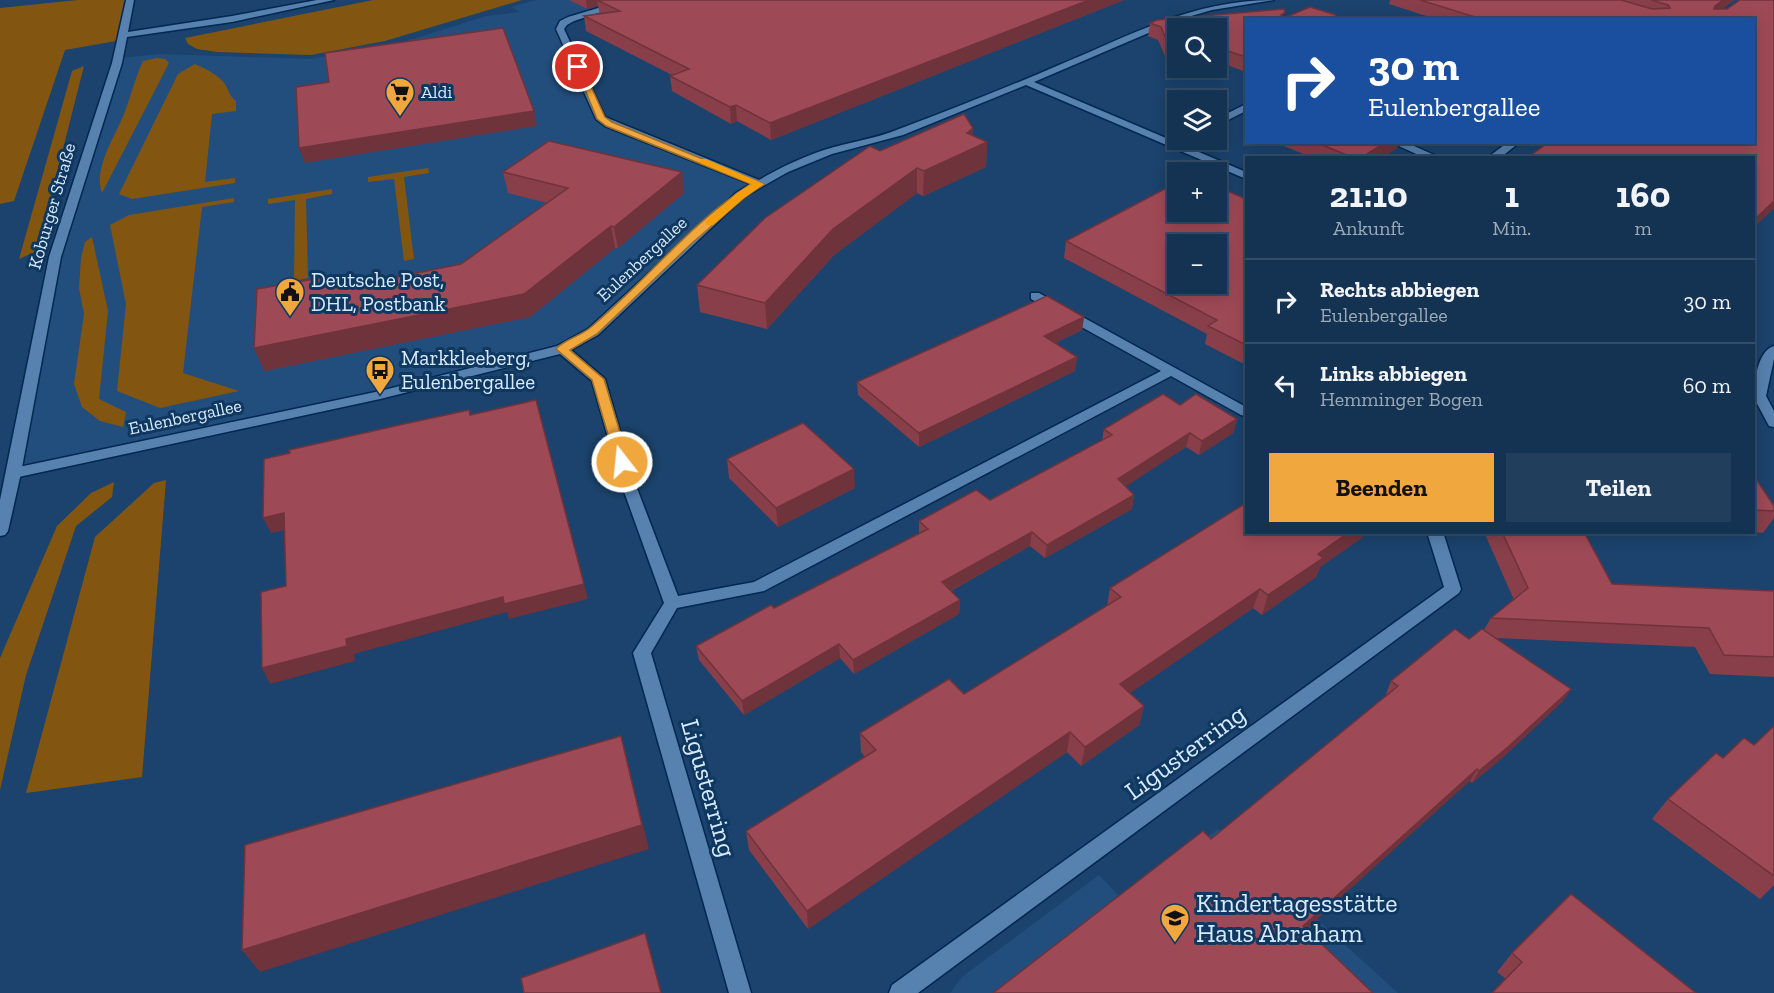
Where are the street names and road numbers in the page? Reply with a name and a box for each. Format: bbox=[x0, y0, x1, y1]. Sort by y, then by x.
street label: Koburger Straße bbox=[23, 140, 81, 272]
street label: Eulenbergallee bbox=[592, 212, 692, 306]
street label: Eulenbergallee bbox=[127, 394, 243, 440]
street label: Ligusterring bbox=[1118, 697, 1252, 807]
street label: Ligusterring bbox=[674, 715, 744, 861]

